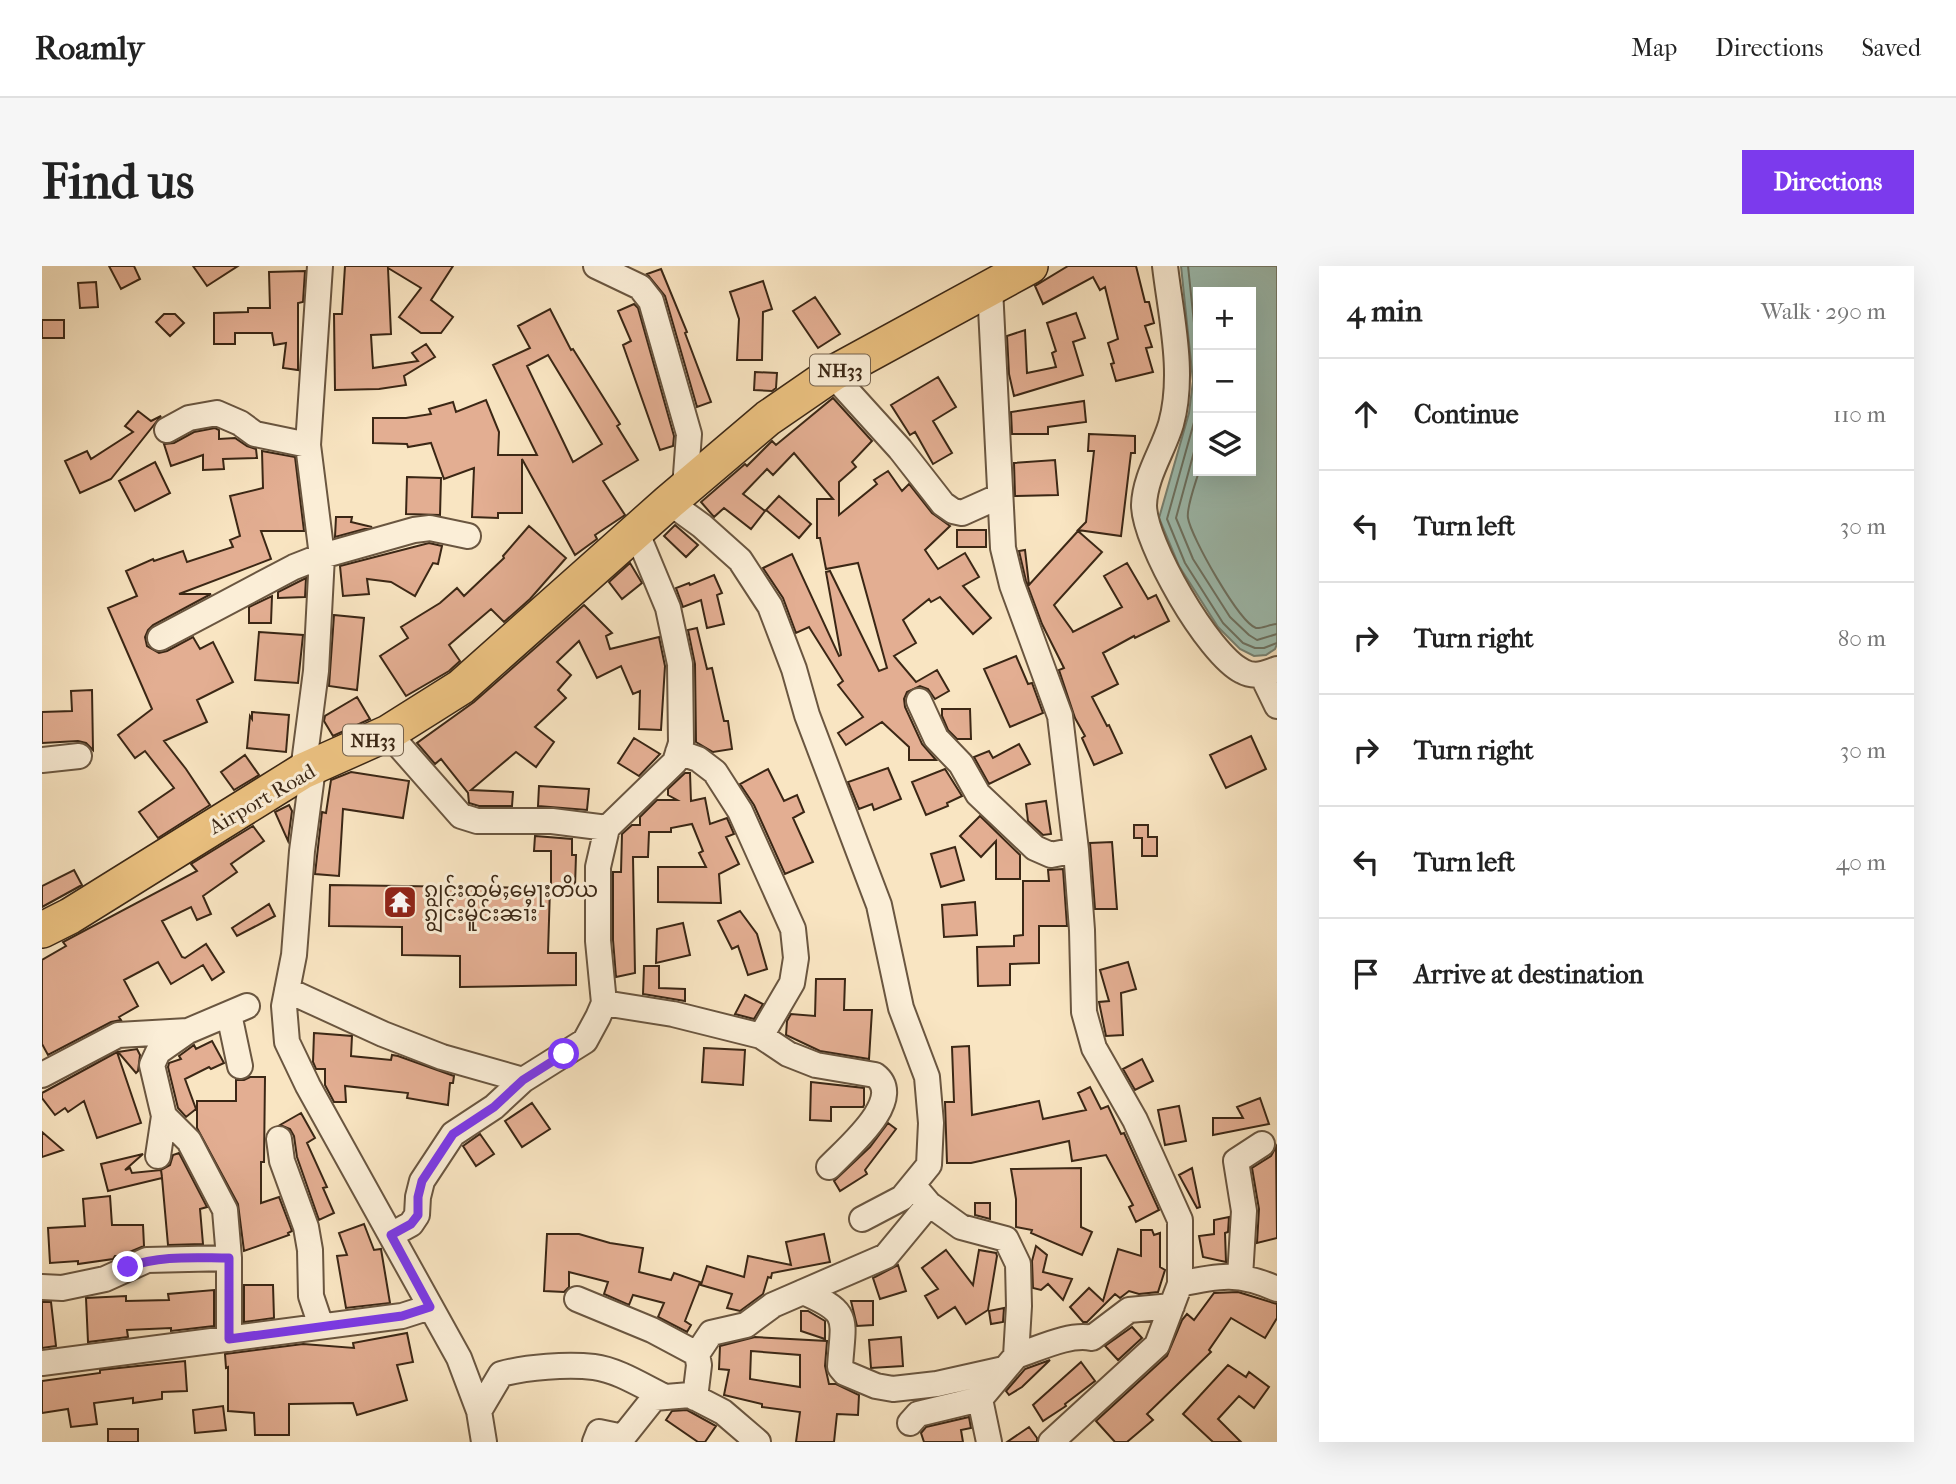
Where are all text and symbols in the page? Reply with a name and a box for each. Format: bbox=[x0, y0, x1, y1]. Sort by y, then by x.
text: Roamly bbox=[35, 29, 144, 68]
text: Map bbox=[1631, 34, 1677, 62]
text: Directions bbox=[1715, 34, 1823, 62]
text: Saved bbox=[1861, 34, 1921, 62]
button: Directions bbox=[1742, 150, 1914, 214]
text: Find us bbox=[42, 153, 194, 211]
map controls bbox=[1193, 287, 1256, 476]
button: + bbox=[1193, 287, 1256, 350]
text: 4 min bbox=[1347, 294, 1422, 329]
text: Walk · 290 m bbox=[1761, 298, 1886, 325]
button: − bbox=[1193, 350, 1256, 413]
road number: NH33 bbox=[810, 354, 870, 386]
icon: ahead bbox=[1347, 395, 1385, 433]
text: Continue bbox=[1414, 399, 1519, 430]
text: 110 m bbox=[1833, 401, 1886, 428]
button: layers bbox=[1193, 413, 1256, 476]
icon: left bbox=[1347, 507, 1385, 545]
text: Turn left bbox=[1414, 511, 1515, 542]
text: 30 m bbox=[1840, 513, 1886, 540]
icon: right bbox=[1347, 619, 1385, 657]
text: Turn right bbox=[1414, 623, 1534, 654]
text: 80 m bbox=[1838, 625, 1886, 652]
road number: NH33 bbox=[343, 724, 403, 755]
icon: right bbox=[1347, 731, 1385, 769]
text: Turn right bbox=[1414, 735, 1534, 766]
text: 30 m bbox=[1840, 737, 1886, 764]
street label: Airport Road bbox=[204, 759, 320, 840]
icon: left bbox=[1347, 843, 1385, 881]
text: Turn left bbox=[1414, 847, 1515, 878]
text: 40 m bbox=[1836, 849, 1886, 876]
place label: ၵျွင်းထမ်ႇမေႃးတိယ ၵျွင်းမိူင်းၼၢႆး bbox=[424, 874, 598, 933]
temple icon: ၵျွင်းထမ်ႇမေႃးတိယ ၵျွင်းမိူင်းၼၢႆး bbox=[381, 883, 419, 921]
icon: arrive bbox=[1347, 955, 1385, 993]
text: Arrive at destination bbox=[1414, 959, 1644, 990]
route start bbox=[548, 1038, 579, 1069]
route end bbox=[112, 1251, 143, 1282]

